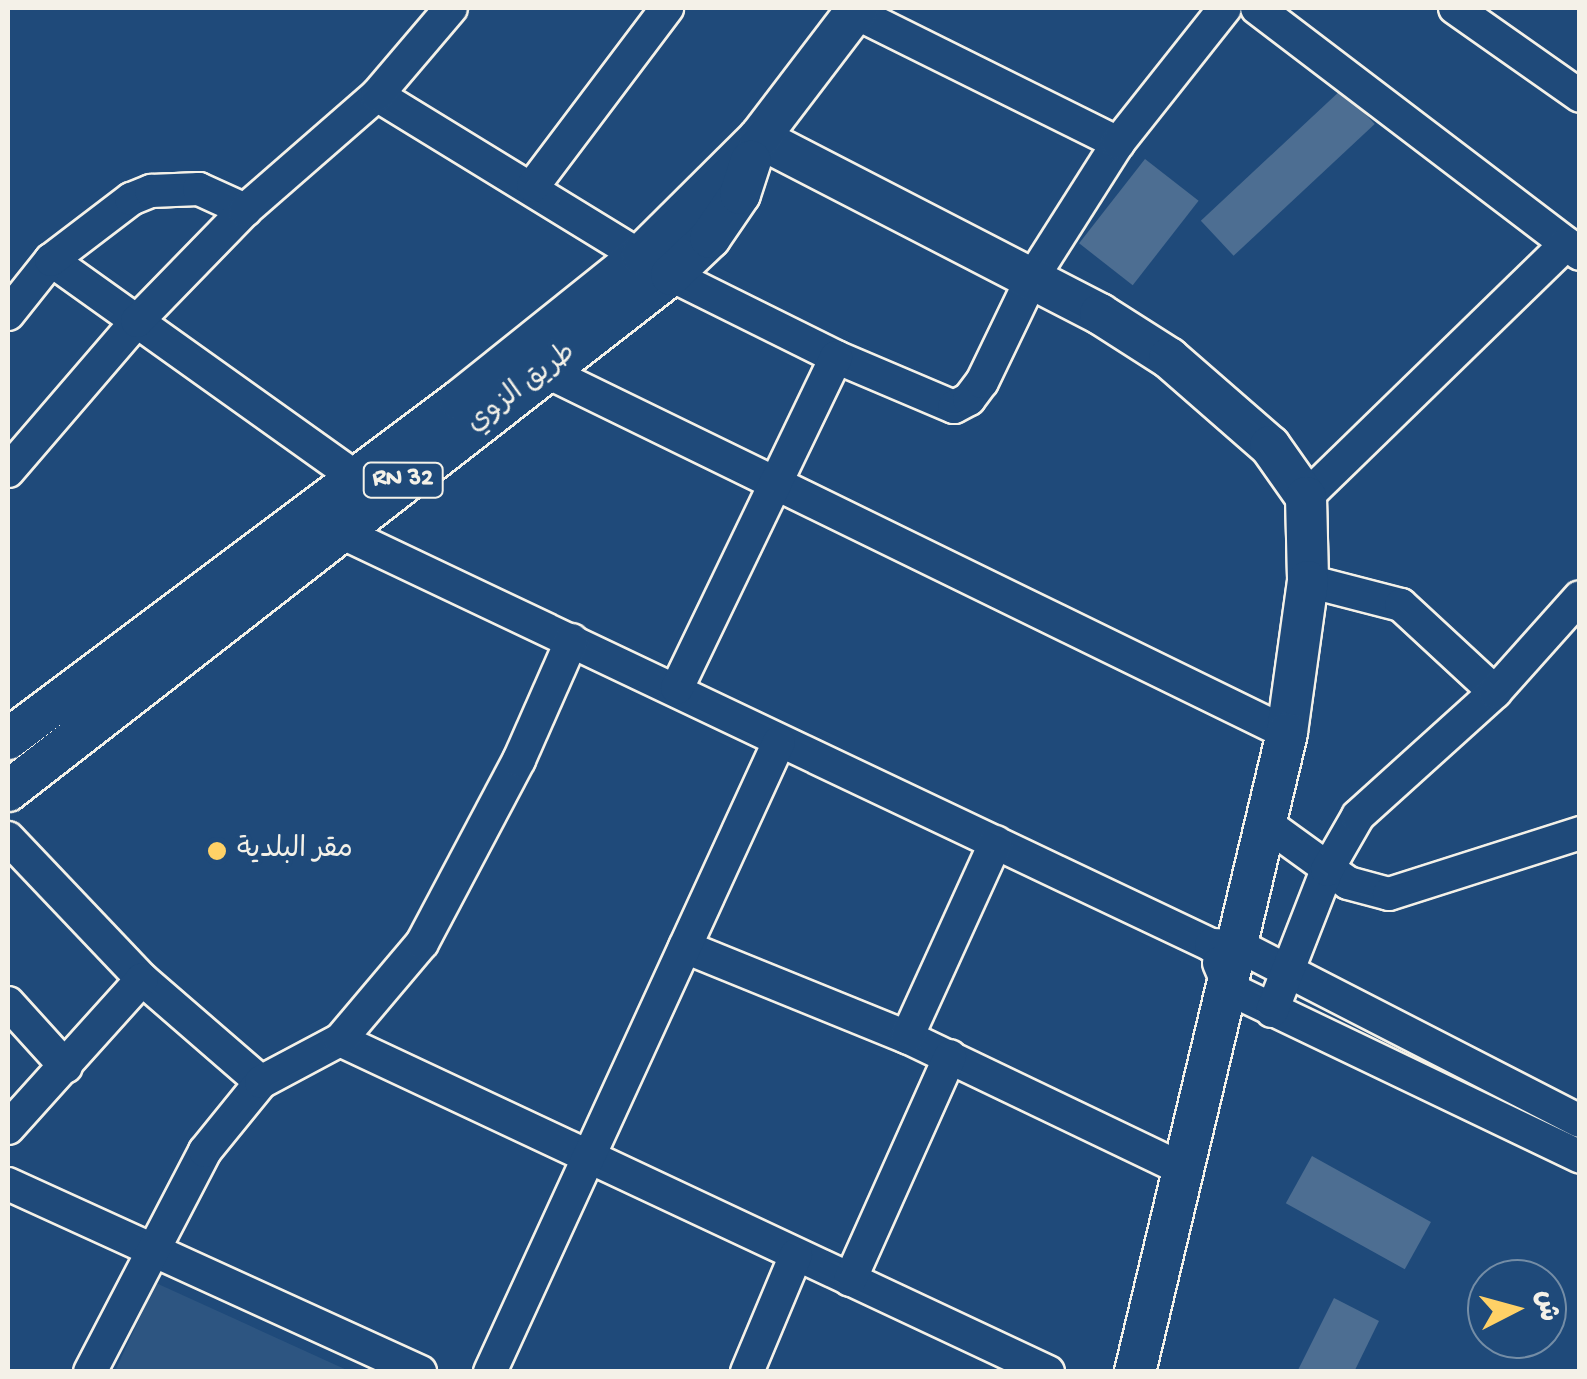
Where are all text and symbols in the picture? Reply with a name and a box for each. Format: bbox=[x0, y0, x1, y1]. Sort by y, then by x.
street label: طريق الزوي bbox=[461, 337, 583, 441]
road number: RN 32 bbox=[360, 460, 446, 500]
place label: مقر البلدية bbox=[237, 834, 353, 868]
marker: مقر البلدية bbox=[206, 840, 228, 862]
north arrow bbox=[1467, 1259, 1567, 1359]
text: ش bbox=[1527, 1289, 1563, 1323]

